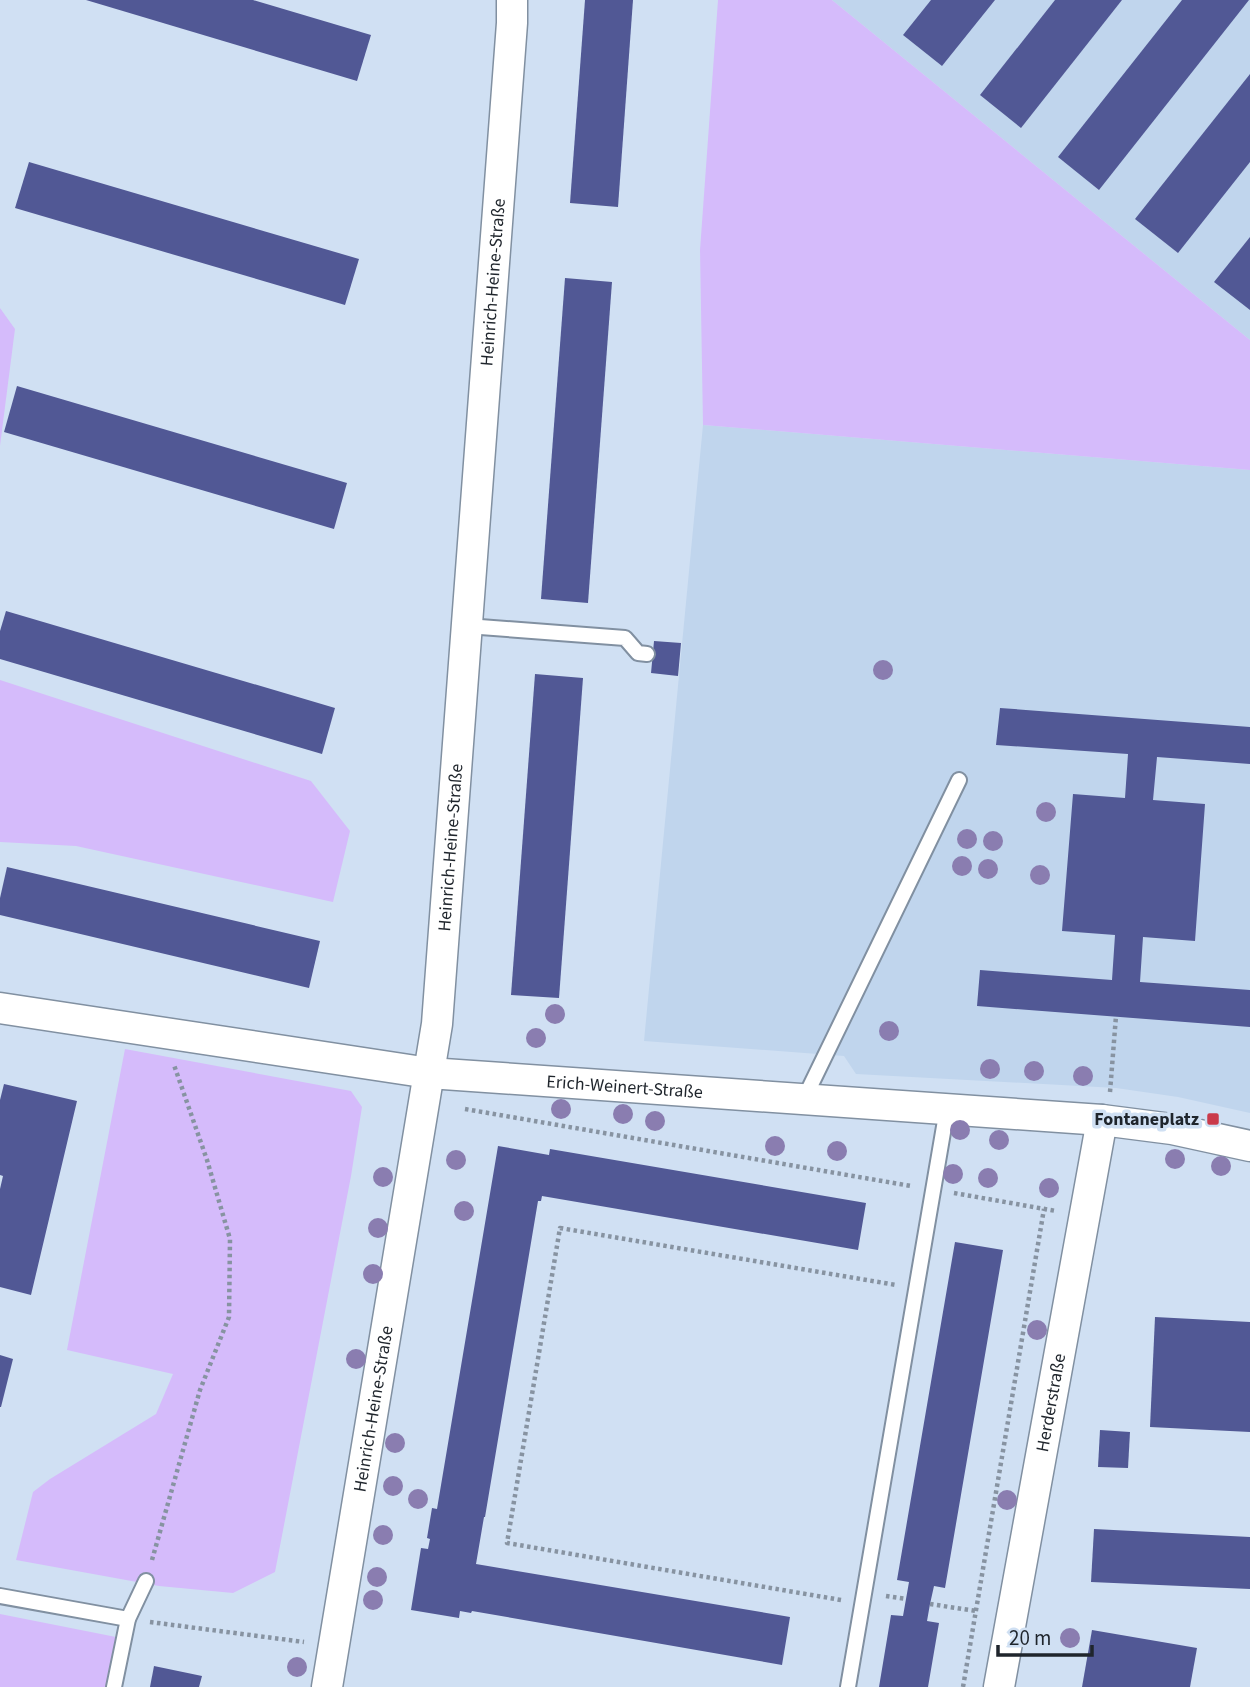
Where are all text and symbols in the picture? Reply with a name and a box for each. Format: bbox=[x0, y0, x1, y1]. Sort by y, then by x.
street label: Heinrich-Heine-Straße bbox=[474, 197, 511, 367]
street label: Heinrich-Heine-Straße bbox=[431, 763, 469, 932]
street label: Erich-Weinert-Straße bbox=[546, 1069, 704, 1105]
place label: Fontaneplatz bbox=[1094, 1107, 1199, 1132]
marker: Fontaneplatz bbox=[1205, 1111, 1221, 1127]
street label: Heinrich-Heine-Straße bbox=[347, 1324, 399, 1494]
street label: Herderstraße bbox=[1029, 1351, 1072, 1454]
scale bar bbox=[998, 1614, 1092, 1658]
text: 20 m bbox=[1009, 1623, 1051, 1653]

